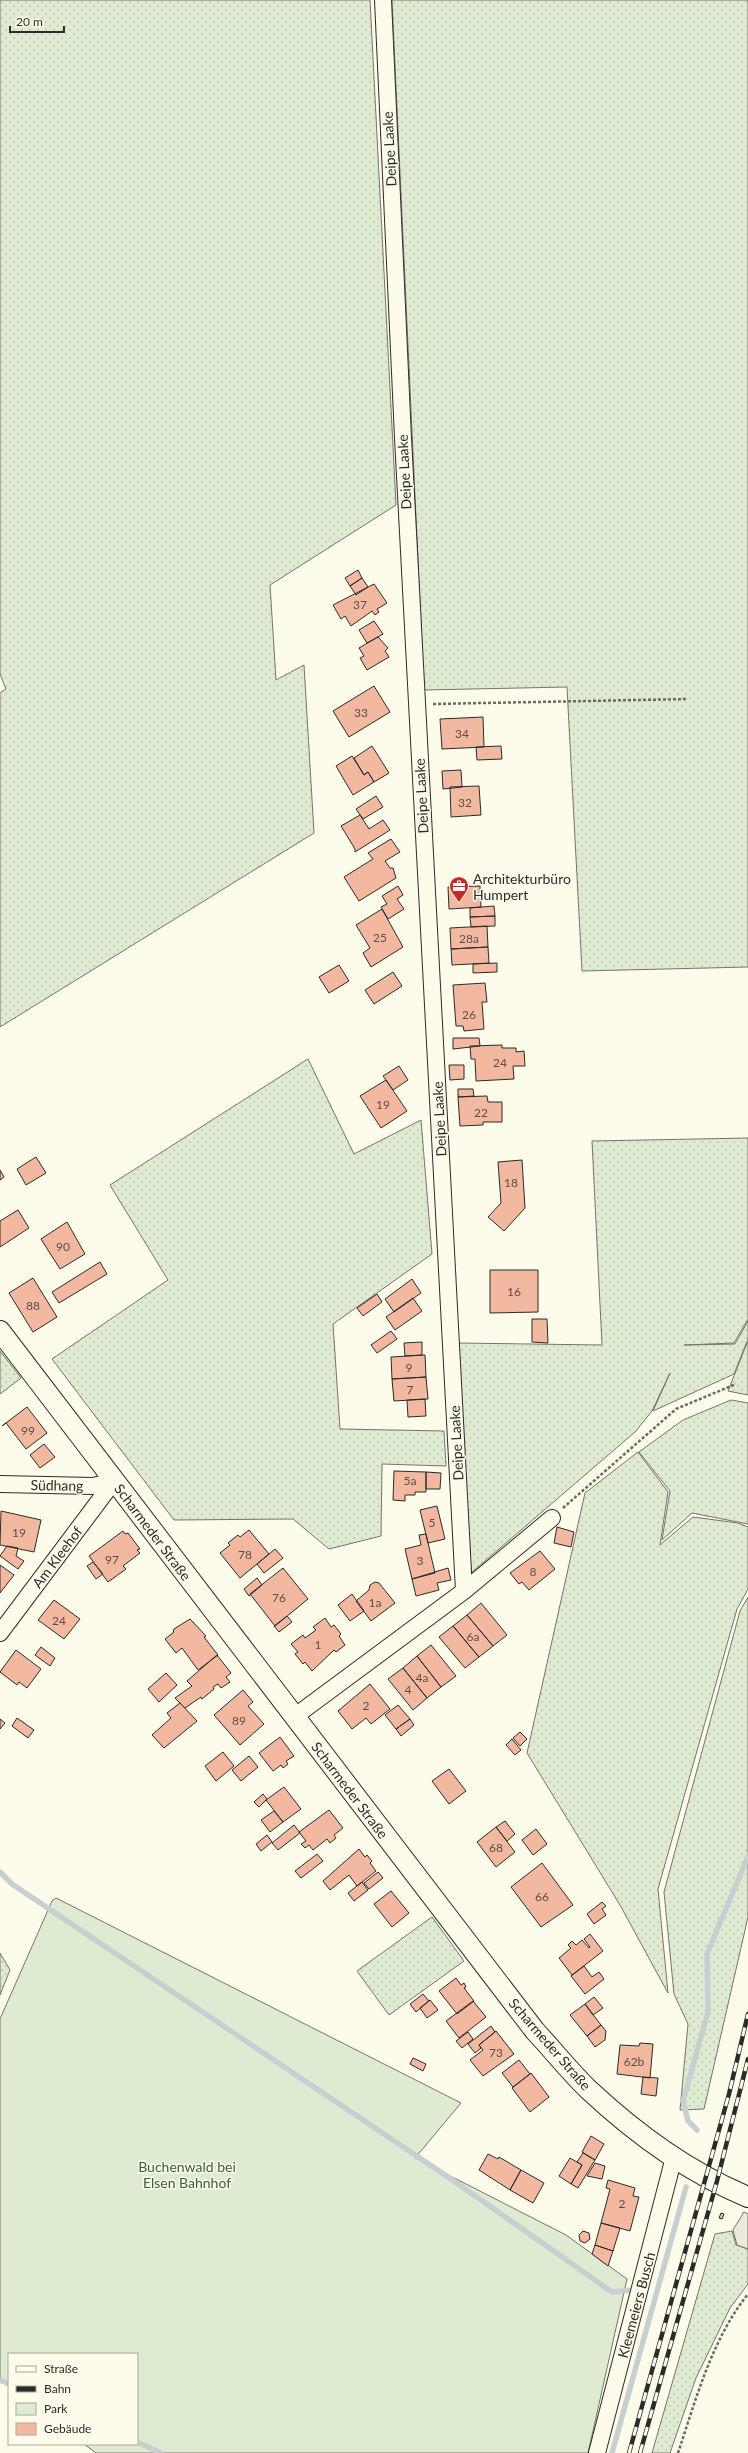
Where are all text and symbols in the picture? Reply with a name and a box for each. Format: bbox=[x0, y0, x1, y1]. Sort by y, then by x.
scale bar bbox=[10, 8, 64, 34]
text: 20 m bbox=[16, 14, 43, 29]
street label: Deipe Laake bbox=[379, 111, 399, 187]
street label: Deipe Laake bbox=[394, 434, 414, 510]
house number: 37 bbox=[353, 597, 367, 612]
house number: 33 bbox=[354, 705, 368, 720]
house number: 34 bbox=[455, 726, 469, 741]
street label: Deipe Laake bbox=[411, 758, 431, 834]
house number: 32 bbox=[458, 795, 472, 810]
place label: Architekturbüro Humpert bbox=[473, 870, 571, 903]
office icon: Architekturbüro Humpert bbox=[448, 875, 470, 903]
house number: 25 bbox=[373, 930, 387, 945]
house number: 28a bbox=[459, 931, 479, 946]
house number: 26 bbox=[462, 1007, 476, 1022]
house number: 24 bbox=[493, 1055, 507, 1070]
street label: Deipe Laake bbox=[429, 1081, 449, 1157]
house number: 19 bbox=[376, 1097, 390, 1112]
house number: 22 bbox=[474, 1105, 488, 1120]
house number: 18 bbox=[504, 1175, 518, 1190]
house number: 90 bbox=[56, 1239, 70, 1254]
house number: 16 bbox=[507, 1284, 521, 1299]
house number: 88 bbox=[26, 1298, 40, 1313]
house number: 9 bbox=[406, 1360, 413, 1375]
house number: 7 bbox=[407, 1382, 414, 1397]
street label: Deipe Laake bbox=[446, 1405, 466, 1481]
house number: 99 bbox=[21, 1423, 35, 1438]
house number: 5a bbox=[404, 1473, 416, 1488]
street label: Südhang bbox=[30, 1476, 84, 1494]
street label: Scharmeder Straße bbox=[111, 1480, 195, 1584]
house number: 5 bbox=[429, 1515, 436, 1530]
street label: Am Kleehof bbox=[28, 1523, 86, 1591]
house number: 19 bbox=[12, 1525, 26, 1540]
house number: 78 bbox=[238, 1547, 252, 1562]
house number: 97 bbox=[105, 1552, 119, 1567]
house number: 3 bbox=[417, 1553, 424, 1568]
house number: 8 bbox=[530, 1564, 537, 1579]
house number: 76 bbox=[272, 1590, 286, 1605]
house number: 1a bbox=[369, 1595, 381, 1610]
house number: 24 bbox=[52, 1613, 66, 1628]
house number: 6a bbox=[467, 1629, 479, 1644]
house number: 1 bbox=[315, 1637, 322, 1652]
house number: 4a bbox=[416, 1670, 428, 1685]
house number: 4 bbox=[405, 1682, 412, 1697]
house number: 2 bbox=[363, 1698, 370, 1713]
house number: 89 bbox=[232, 1713, 246, 1728]
street label: Scharmeder Straße bbox=[308, 1738, 392, 1842]
house number: 68 bbox=[489, 1840, 503, 1855]
house number: 66 bbox=[535, 1889, 549, 1904]
street label: Scharmeder Straße bbox=[505, 1995, 595, 2093]
house number: 73 bbox=[489, 2045, 503, 2060]
house number: 62b bbox=[624, 2054, 645, 2069]
park label: Buchenwald bei Elsen Bahnhof bbox=[138, 2158, 236, 2191]
house number: 2 bbox=[619, 2196, 626, 2211]
street label: Kleemeiers Busch bbox=[614, 2250, 658, 2360]
legend bbox=[8, 2353, 138, 2445]
text: Straße bbox=[44, 2361, 78, 2376]
text: Bahn bbox=[44, 2381, 71, 2396]
text: Park bbox=[44, 2401, 68, 2416]
text: Gebäude bbox=[44, 2421, 91, 2436]

